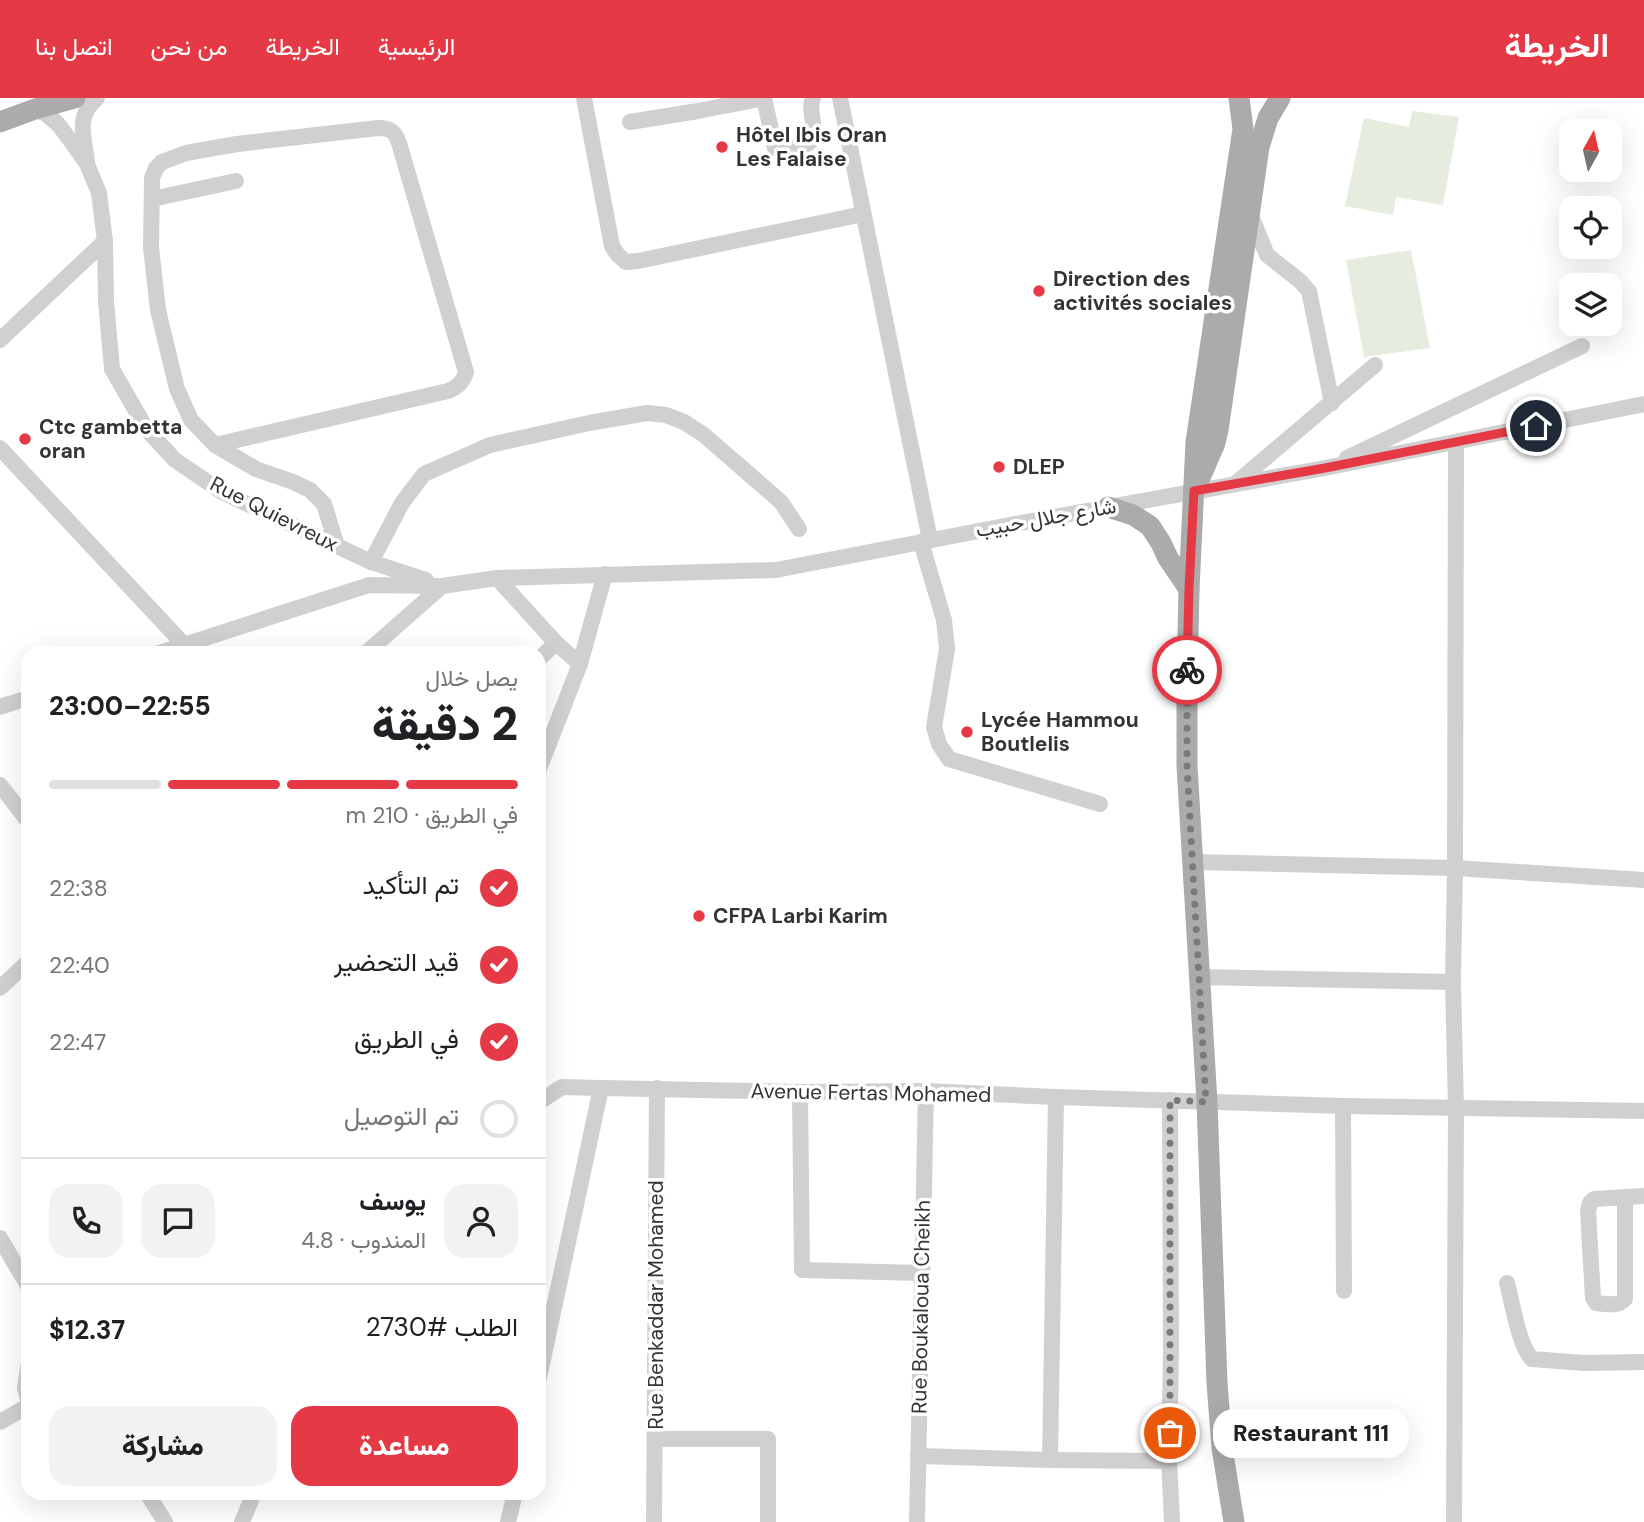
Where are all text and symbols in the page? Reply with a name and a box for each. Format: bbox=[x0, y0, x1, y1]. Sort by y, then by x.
text: الخريطة bbox=[1505, 24, 1609, 67]
text: اتصل بنا bbox=[35, 31, 112, 62]
text: من نحن bbox=[150, 31, 228, 62]
text: الخريطة bbox=[266, 31, 340, 62]
text: الرئيسية bbox=[378, 31, 455, 62]
north arrow bbox=[1559, 119, 1622, 182]
map controls bbox=[1559, 119, 1622, 336]
place label: Hôtel Ibis Oran Les Falaise bbox=[736, 121, 887, 173]
marker: Hôtel Ibis Oran Les Falaise bbox=[714, 139, 730, 155]
button: locate bbox=[1559, 196, 1622, 259]
place label: Direction des activités sociales bbox=[1053, 265, 1232, 317]
button: layers bbox=[1559, 273, 1622, 336]
marker: Direction des activités sociales bbox=[1031, 283, 1047, 299]
pin bbox=[1506, 396, 1566, 456]
icon: home bbox=[1517, 407, 1555, 445]
place label: Ctc gambetta oran bbox=[39, 413, 182, 465]
marker: Ctc gambetta oran bbox=[17, 431, 33, 447]
place label: DLEP bbox=[1013, 453, 1065, 481]
marker: DLEP bbox=[991, 459, 1007, 475]
street label: Rue Quievreux bbox=[205, 470, 343, 558]
street label: شارع جلال حبيب bbox=[974, 492, 1118, 544]
courier bbox=[1152, 635, 1222, 705]
icon: bike bbox=[1168, 651, 1206, 689]
text: يصل خلال bbox=[426, 663, 518, 693]
text: 22:55–23:00 bbox=[49, 689, 211, 723]
text: 2 دقيقة bbox=[372, 694, 518, 754]
place label: Lycée Hammou Boutlelis bbox=[981, 706, 1139, 758]
marker: Lycée Hammou Boutlelis bbox=[959, 724, 975, 740]
text: في الطريق · 210 m bbox=[346, 800, 518, 830]
text: تم التأكيد bbox=[363, 868, 459, 902]
icon: check bbox=[480, 869, 518, 907]
text: 22:38 bbox=[49, 873, 108, 903]
place label: CFPA Larbi Karim bbox=[713, 902, 888, 930]
marker: CFPA Larbi Karim bbox=[691, 908, 707, 924]
text: قيد التحضير bbox=[334, 945, 459, 979]
icon: check bbox=[480, 946, 518, 984]
text: 22:40 bbox=[49, 950, 110, 980]
text: في الطريق bbox=[354, 1022, 459, 1056]
icon: check bbox=[480, 1023, 518, 1061]
text: 22:47 bbox=[49, 1027, 106, 1057]
street label: Avenue Fertas Mohamed bbox=[750, 1077, 992, 1109]
text: تم التوصيل bbox=[344, 1099, 459, 1133]
street label: Rue Benkaddar Mohamed bbox=[642, 1180, 670, 1430]
button: phone bbox=[49, 1184, 123, 1258]
button: chat bbox=[141, 1184, 215, 1258]
text: يوسف bbox=[359, 1184, 426, 1218]
button: person bbox=[444, 1184, 518, 1258]
street label: Rue Boukaloua Cheikh bbox=[905, 1200, 937, 1414]
text: المندوب · 4.8 bbox=[301, 1225, 426, 1255]
text: الطلب #2730 bbox=[366, 1310, 518, 1344]
text: $12.37 bbox=[49, 1313, 125, 1347]
pin bbox=[1140, 1403, 1200, 1463]
button: مشاركة bbox=[49, 1406, 277, 1486]
button: مساعدة bbox=[291, 1406, 518, 1486]
callout: 111 Restaurant bbox=[1212, 1408, 1408, 1458]
icon: bag bbox=[1151, 1414, 1189, 1452]
text: 111 Restaurant bbox=[1233, 1418, 1389, 1448]

